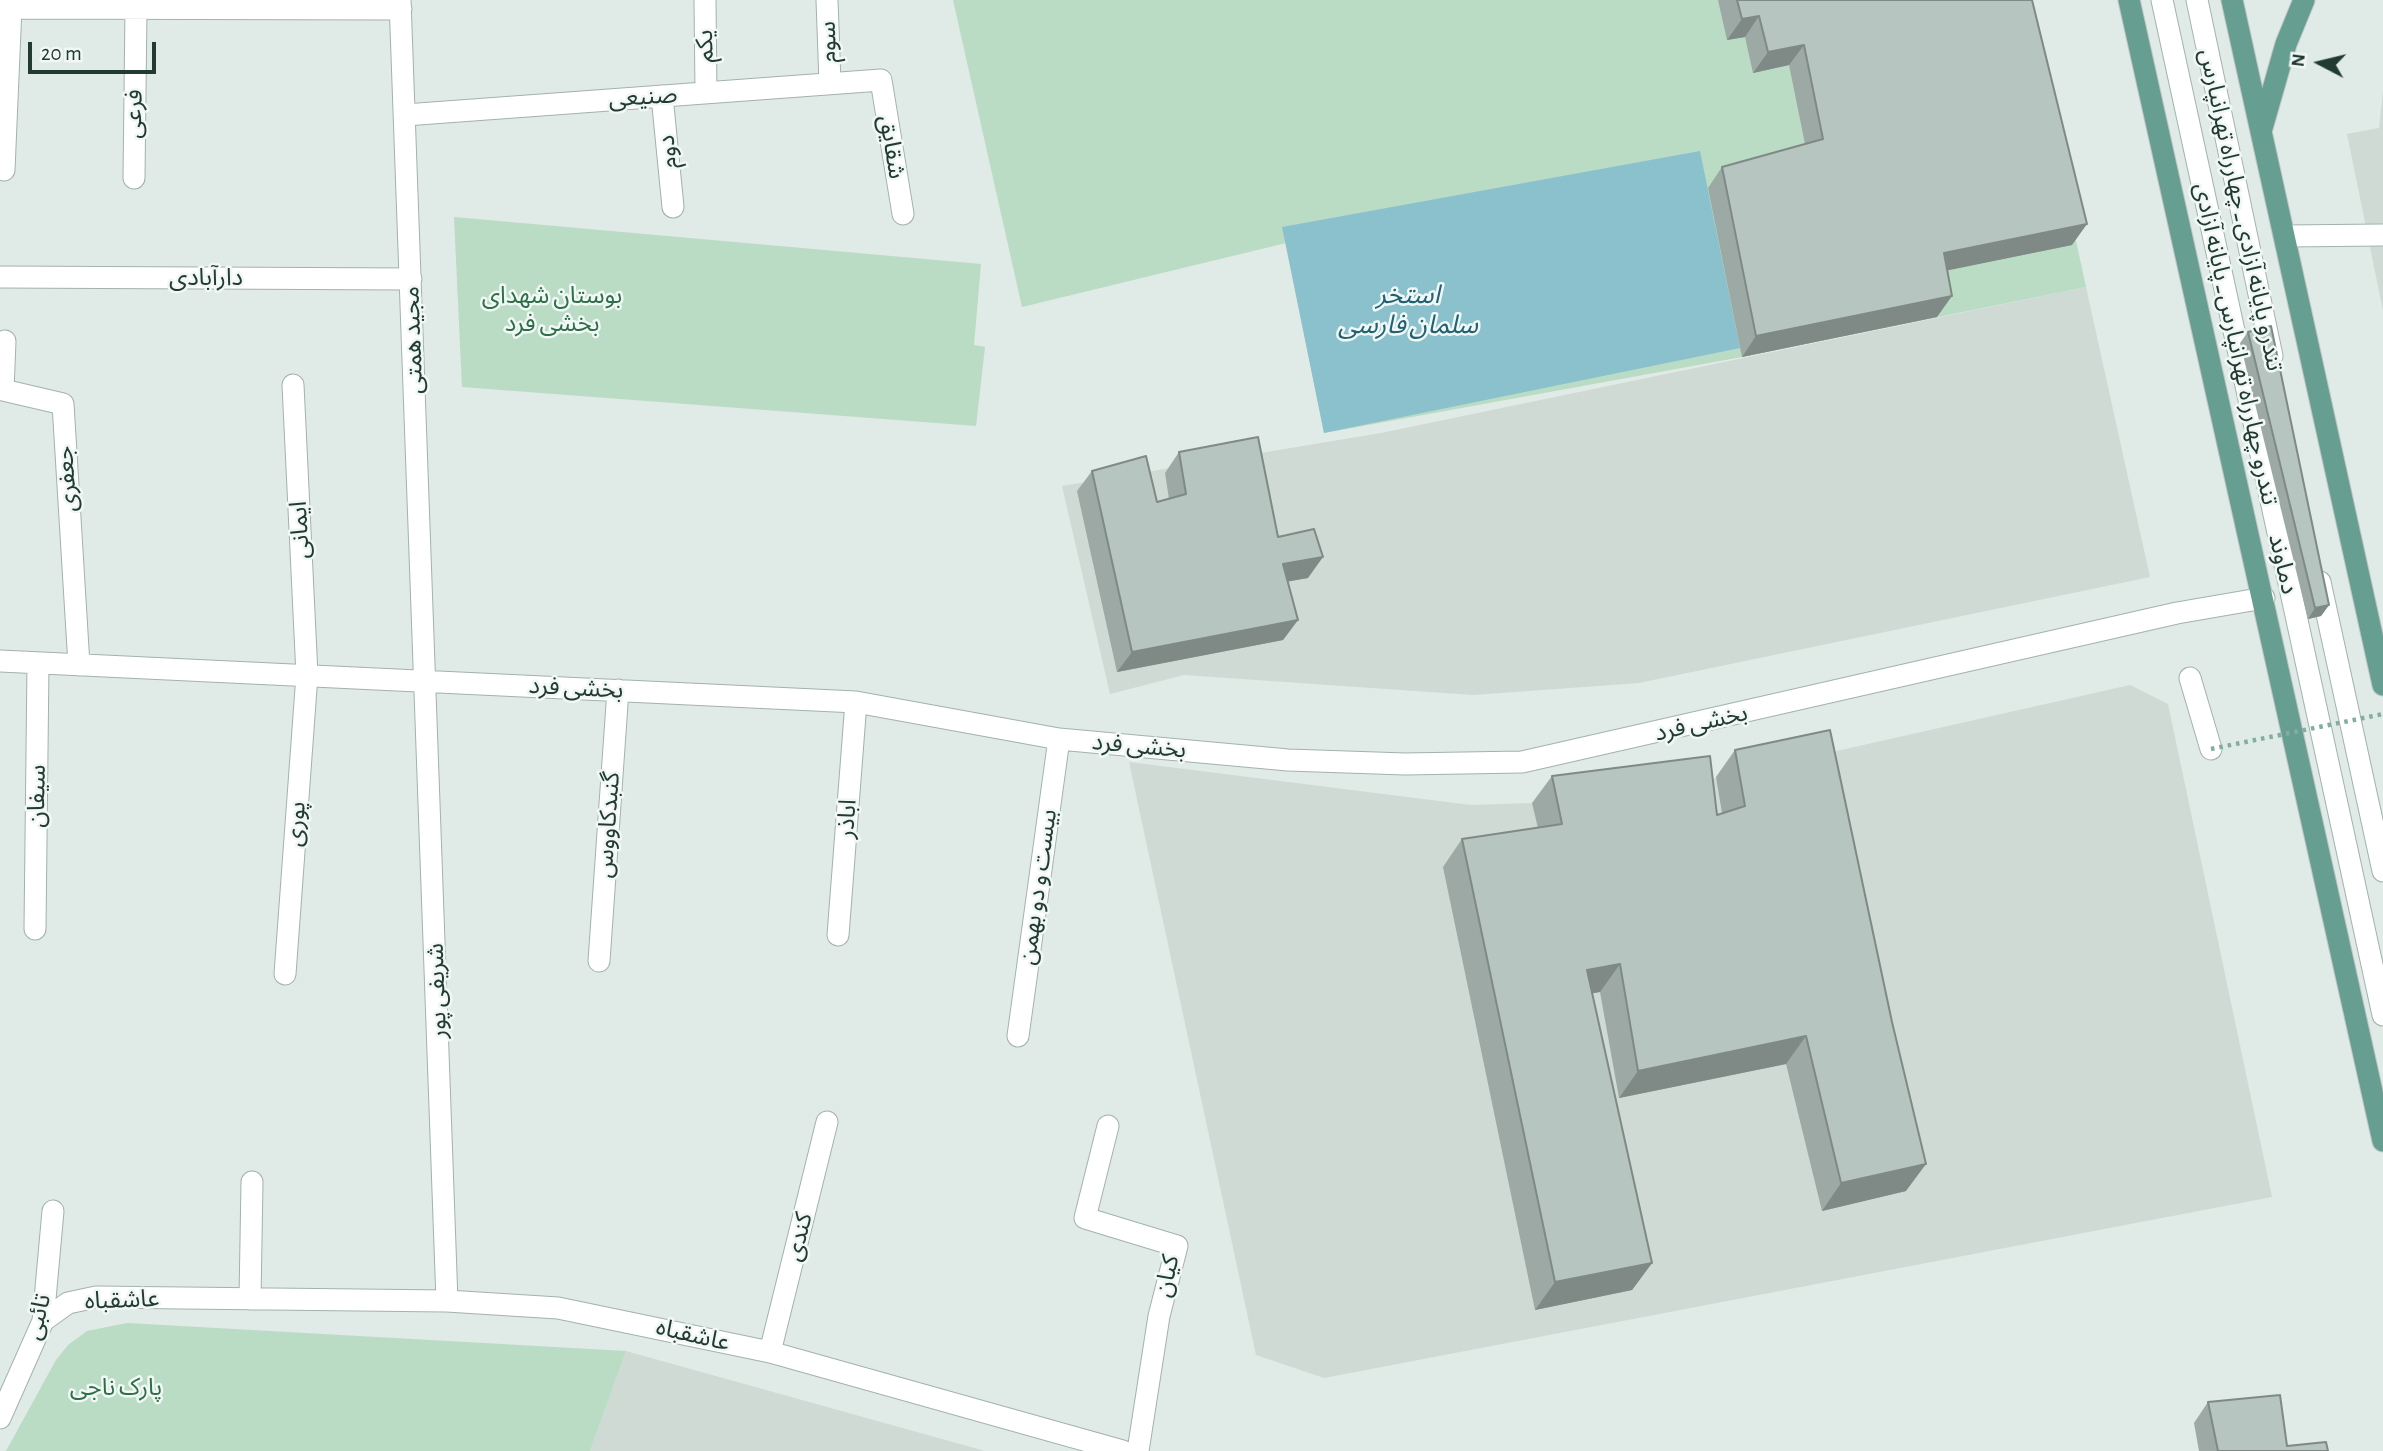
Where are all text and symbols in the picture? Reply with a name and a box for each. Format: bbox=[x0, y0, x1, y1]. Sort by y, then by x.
street label: سوم bbox=[813, 21, 843, 63]
scale bar bbox=[32, 28, 159, 72]
north arrow bbox=[2285, 28, 2355, 98]
street label: یکم bbox=[690, 29, 720, 63]
text: 20 m bbox=[41, 43, 82, 64]
street label: تندرو پایانه آزادی ـ چهارراه تهرانپارس bbox=[2193, 46, 2289, 374]
text: N bbox=[2288, 53, 2309, 68]
street label: صنیعی bbox=[608, 80, 678, 114]
street label: فرعی bbox=[119, 89, 149, 139]
street label: شقایق bbox=[873, 113, 911, 181]
street label: دوم bbox=[652, 134, 684, 170]
street label: تندرو چهارراه تهرانپارس ـ پایانه آزادی bbox=[2188, 180, 2284, 508]
street label: دارآبادی bbox=[169, 264, 243, 292]
water label: استخر سلمان فارسی bbox=[1338, 279, 1478, 340]
park label: بوستان شهدای بخشی فرد bbox=[482, 282, 622, 338]
street label: مجید همتی bbox=[397, 286, 429, 394]
street label: جعفری bbox=[50, 445, 84, 513]
street label: ایمانی bbox=[284, 500, 316, 560]
street label: دماوند bbox=[2262, 531, 2304, 597]
street label: بخشی فرد bbox=[528, 671, 624, 705]
street label: بخشی فرد bbox=[1652, 698, 1750, 748]
street label: بخشی فرد bbox=[1091, 728, 1187, 764]
street label: سیفان bbox=[22, 764, 52, 828]
street label: گنبدکاووس bbox=[590, 771, 626, 879]
street label: اباذر bbox=[831, 798, 863, 840]
street label: پوری bbox=[280, 800, 312, 848]
street label: بیست و دو بهمن bbox=[1013, 807, 1063, 967]
street label: شریفی پور bbox=[421, 943, 453, 1039]
street label: کندی bbox=[779, 1210, 819, 1264]
street label: کیان bbox=[1149, 1252, 1185, 1300]
street label: عاشقباه bbox=[84, 1284, 160, 1316]
street label: تائبی bbox=[19, 1291, 57, 1343]
street label: عاشقباه bbox=[653, 1313, 733, 1357]
park label: پارک ناجی bbox=[70, 1374, 162, 1402]

